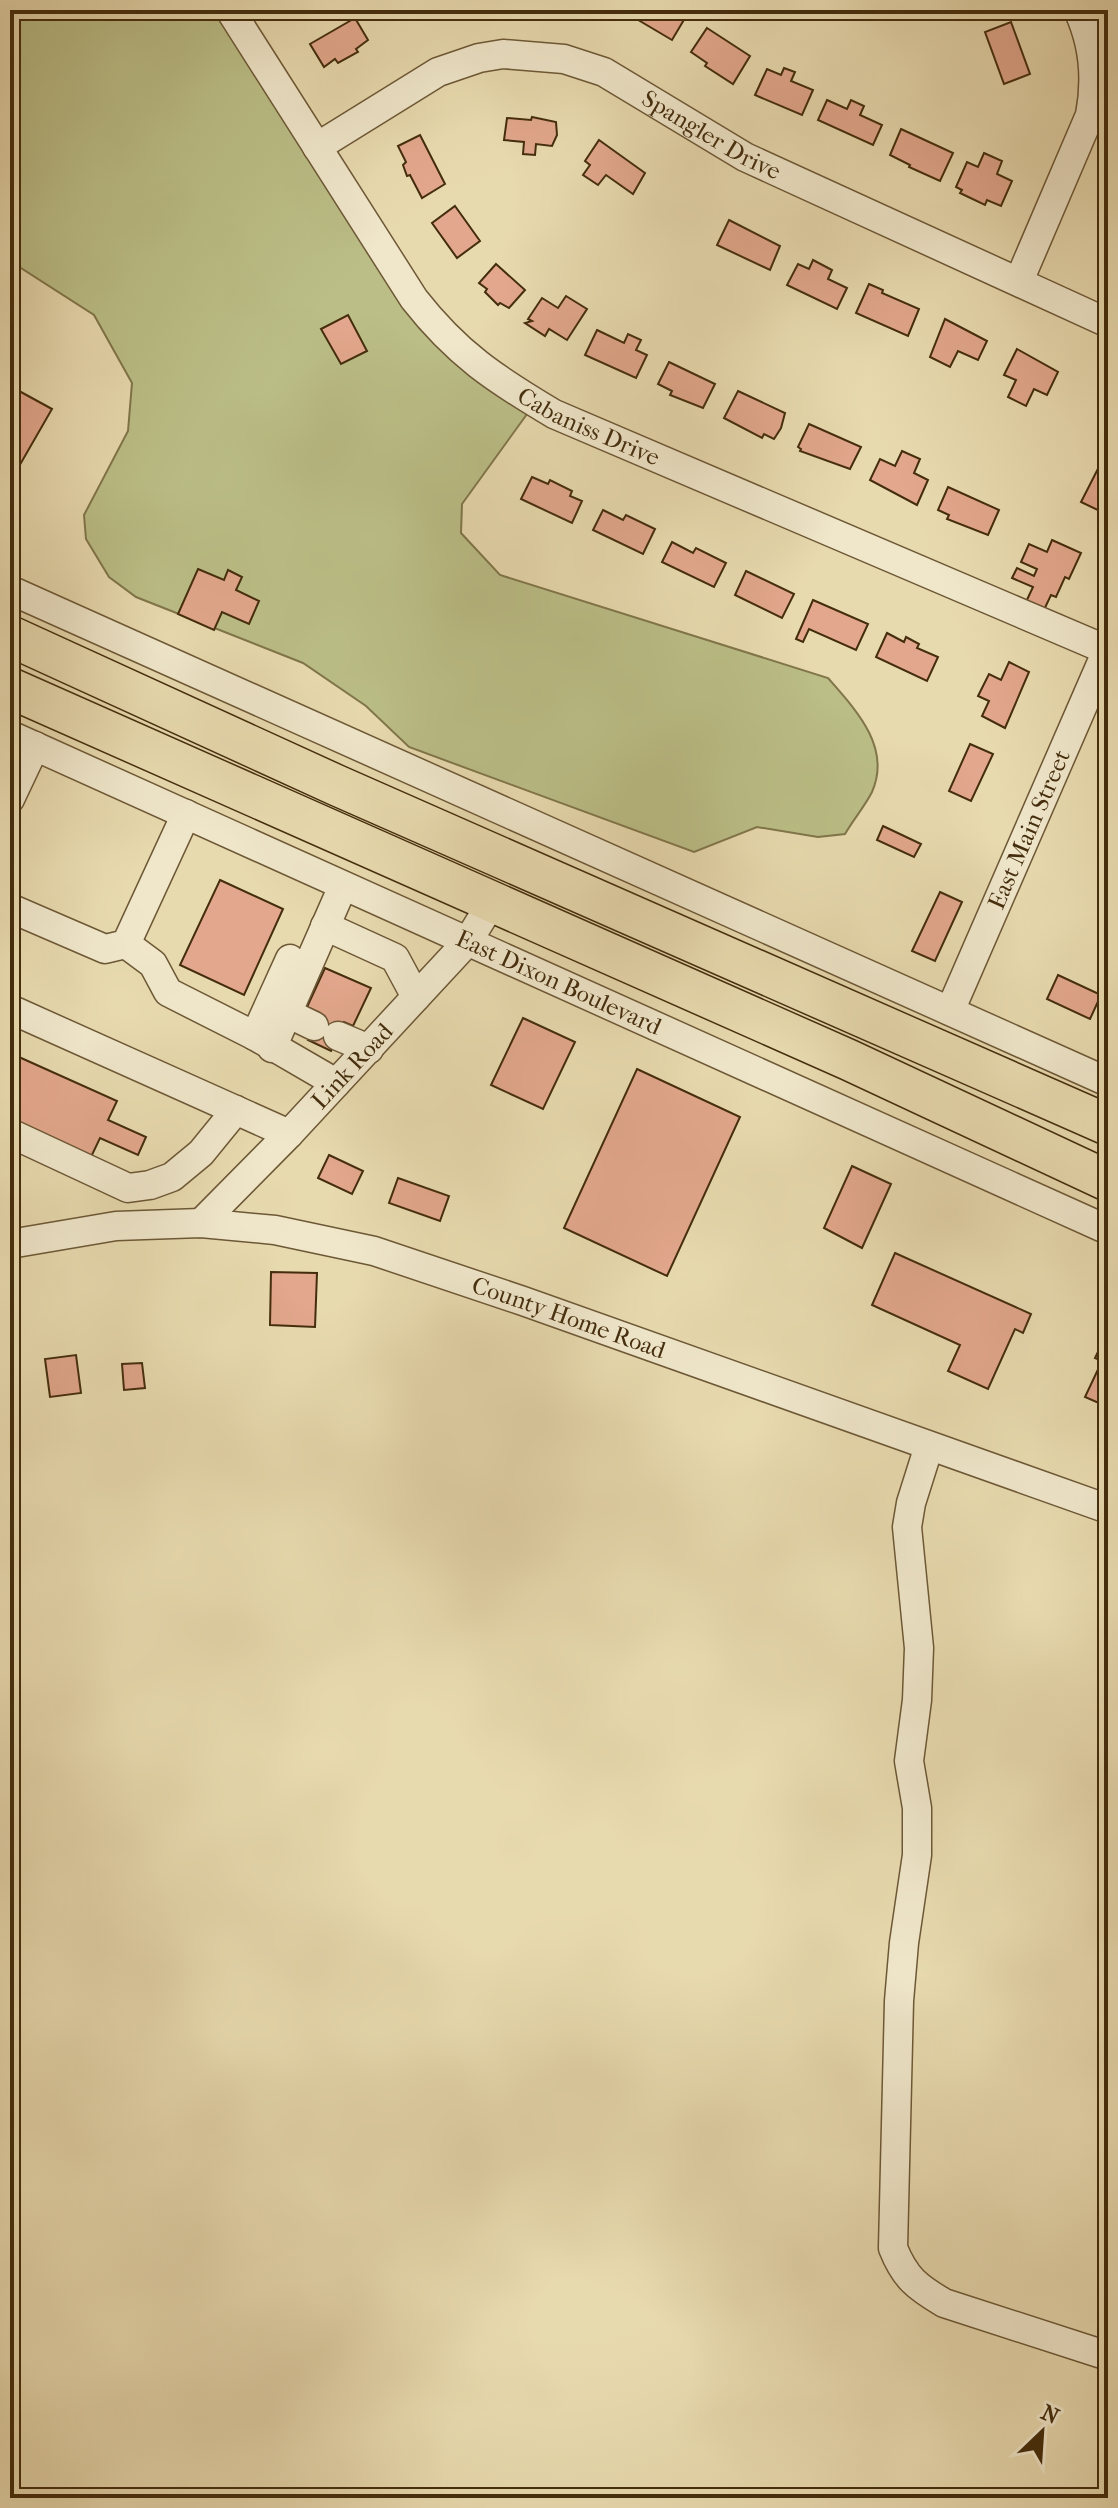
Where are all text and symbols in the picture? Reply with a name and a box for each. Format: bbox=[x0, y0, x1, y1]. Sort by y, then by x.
street label: Spangler Drive bbox=[637, 84, 785, 186]
street label: Cabaniss Drive bbox=[512, 381, 664, 472]
street label: East Main Street bbox=[982, 745, 1076, 913]
street label: East Dixon Boulevard bbox=[452, 924, 667, 1041]
street label: Link Road bbox=[306, 1017, 399, 1114]
street label: County Home Road bbox=[468, 1271, 670, 1365]
north arrow bbox=[1002, 2392, 1082, 2472]
text: N bbox=[1037, 2399, 1063, 2430]

